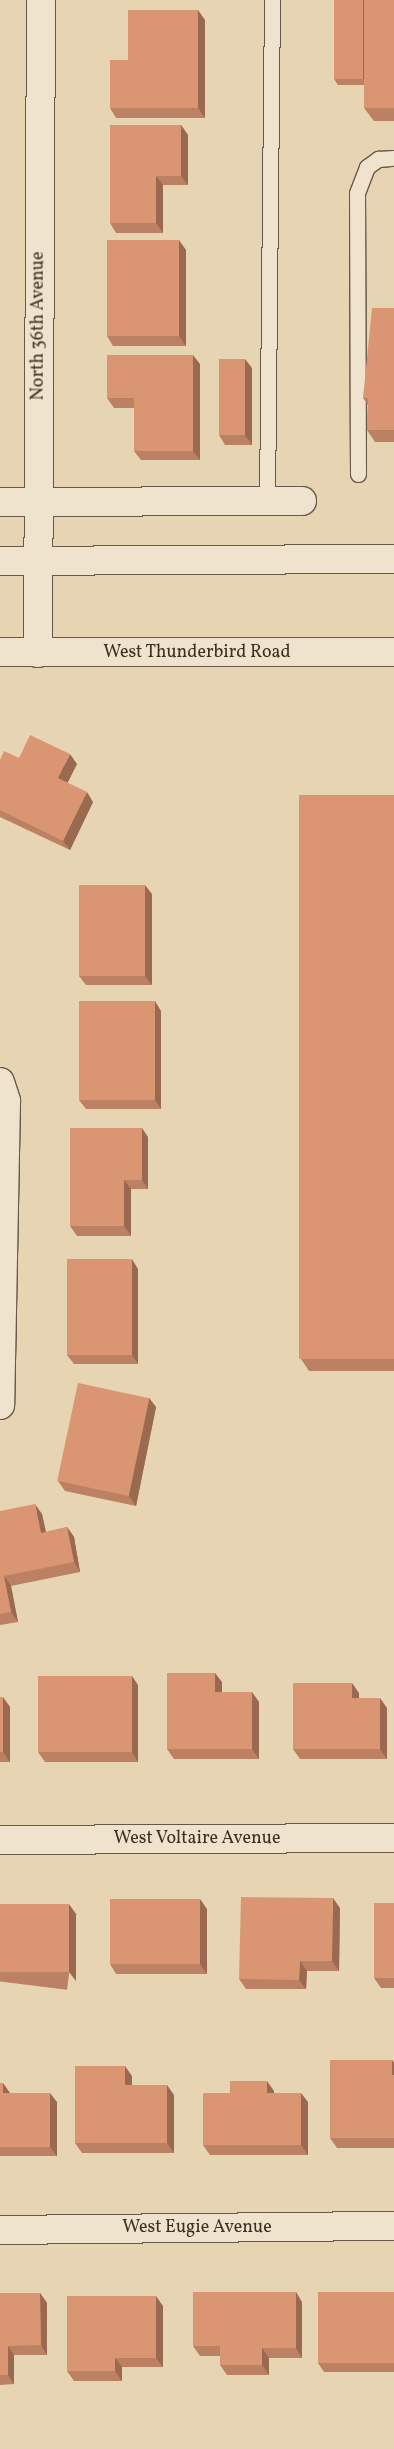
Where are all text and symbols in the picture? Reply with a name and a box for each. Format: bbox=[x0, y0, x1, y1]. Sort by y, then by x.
street label: North 36th Avenue bbox=[28, 252, 50, 400]
street label: West Thunderbird Road bbox=[103, 642, 291, 664]
street label: West Voltaire Avenue bbox=[113, 1828, 281, 1850]
street label: West Eugie Avenue bbox=[122, 2217, 272, 2239]

